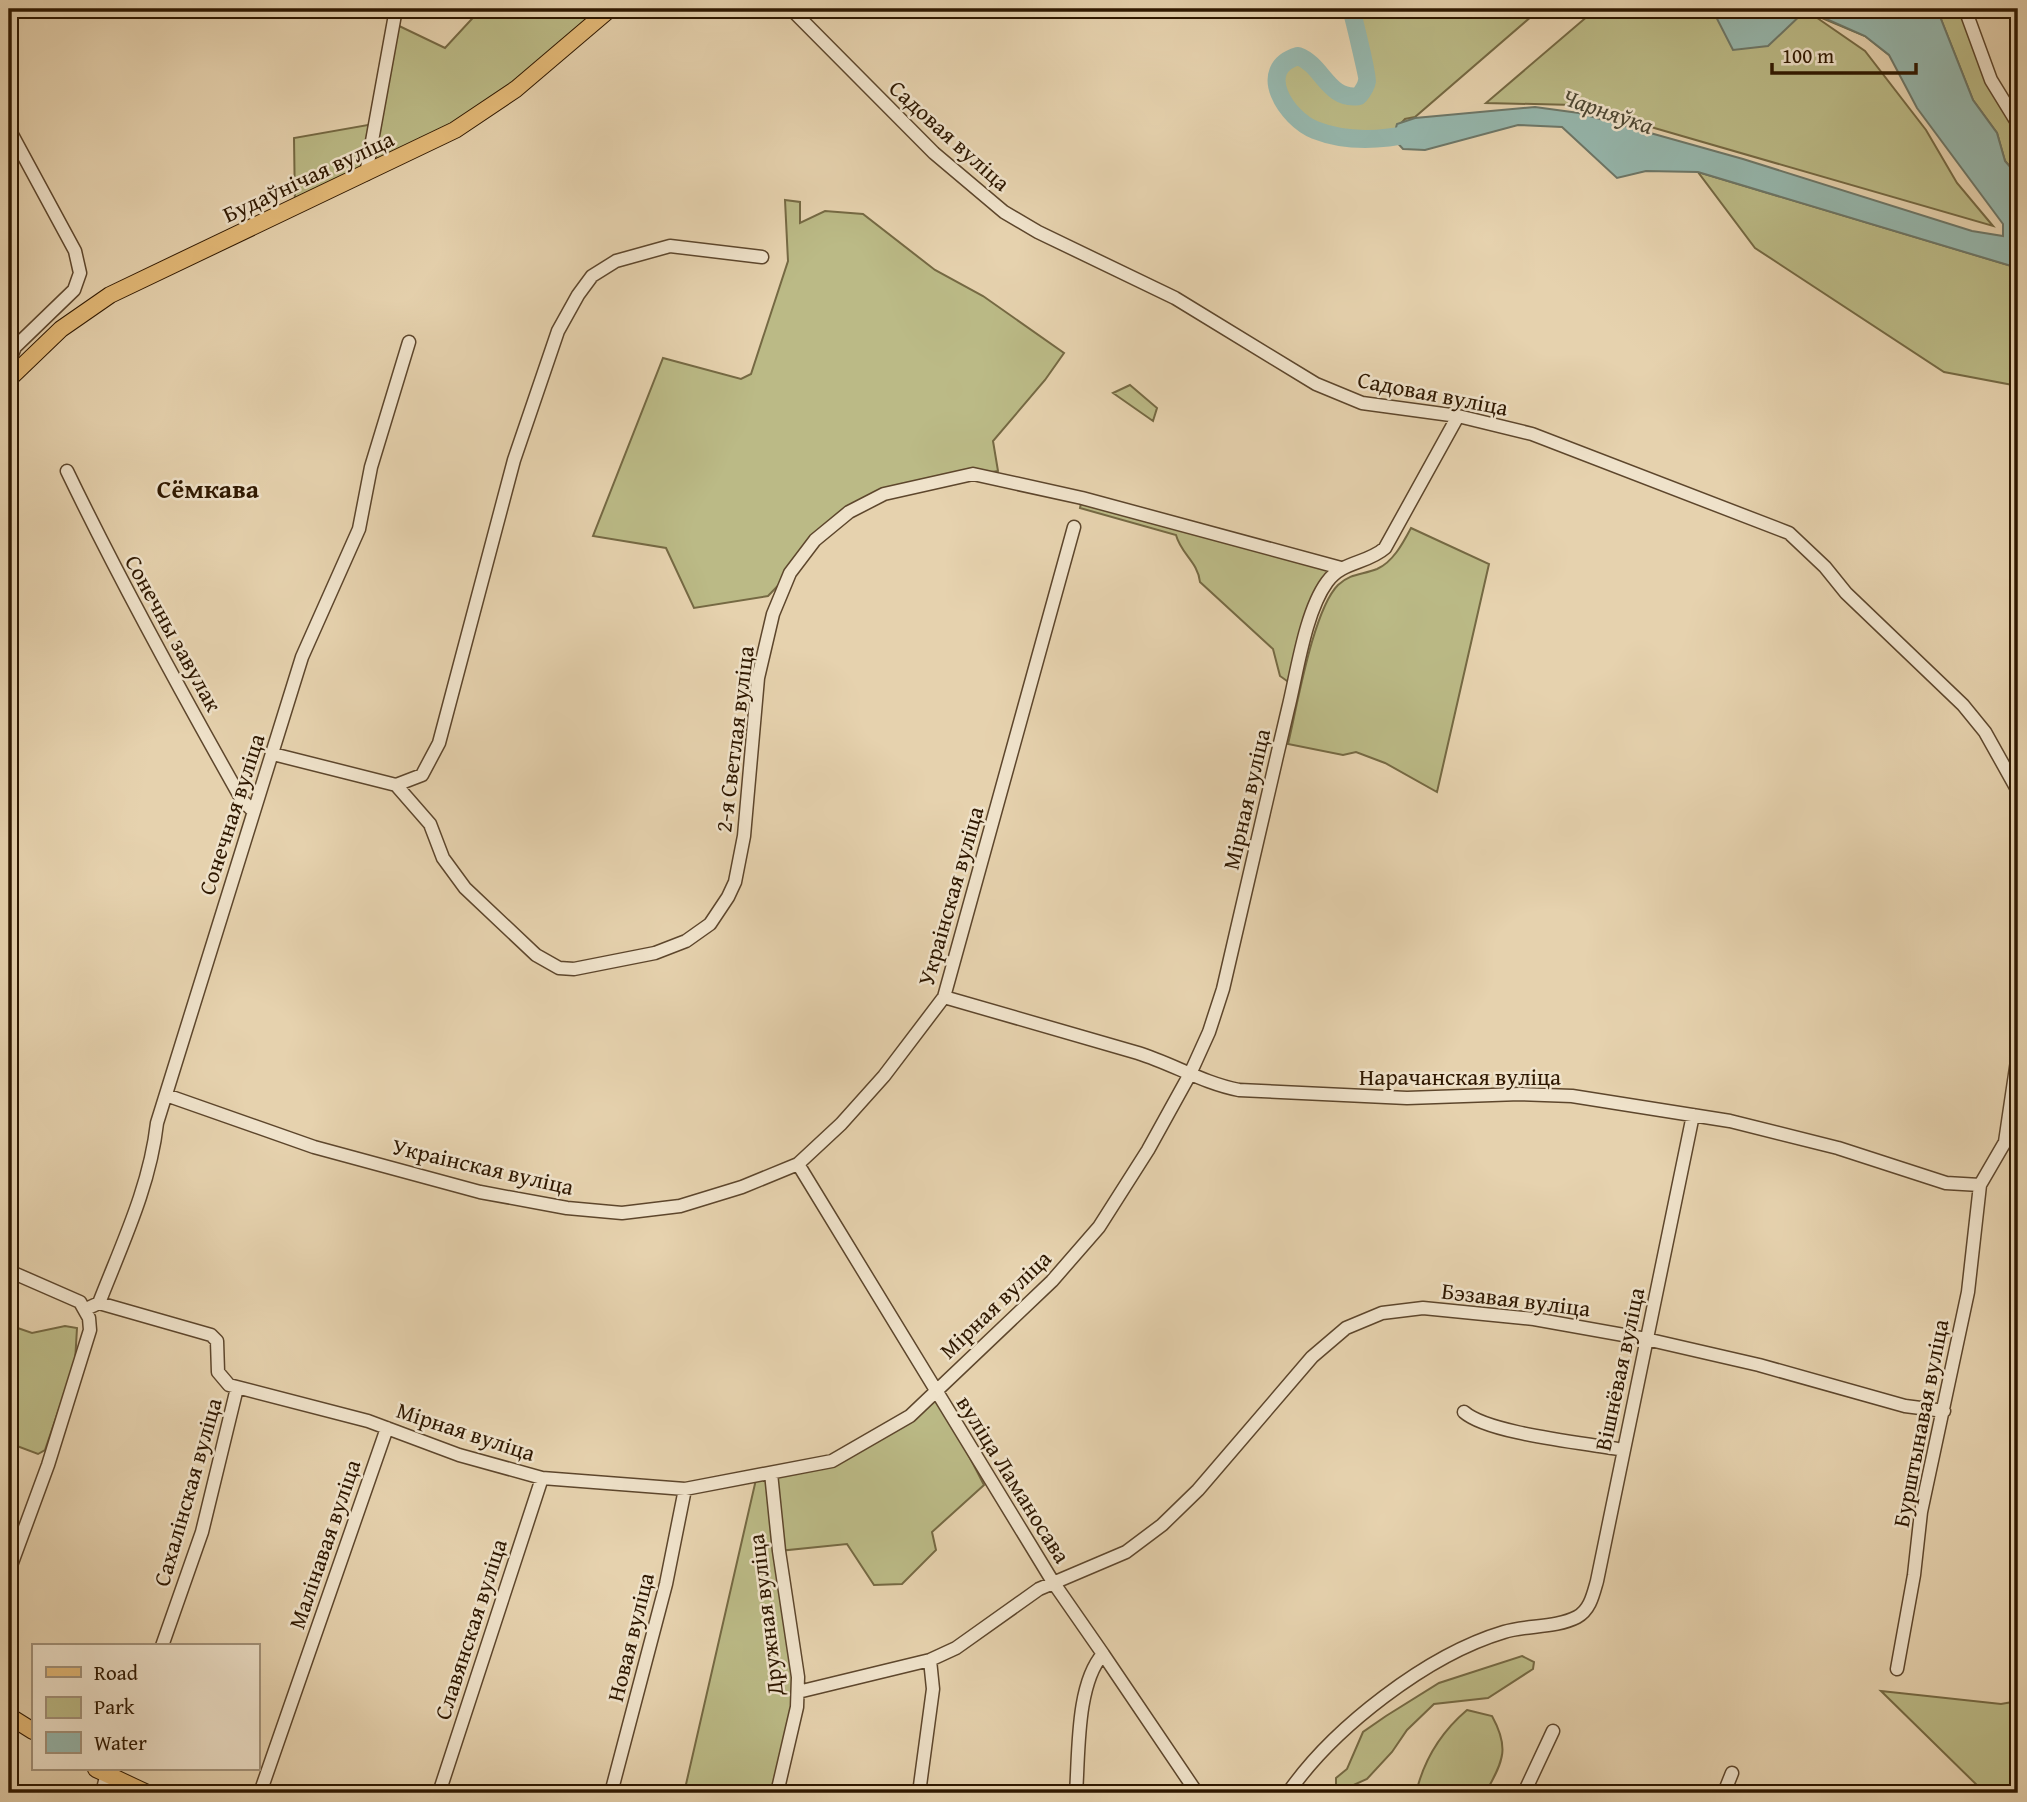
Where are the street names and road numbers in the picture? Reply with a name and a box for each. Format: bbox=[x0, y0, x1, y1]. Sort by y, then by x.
street label: Садовая вуліца bbox=[882, 72, 1018, 198]
street label: Будаўнічая вуліца bbox=[217, 122, 399, 230]
street label: Садовая вуліца bbox=[1355, 362, 1511, 424]
street label: Сонечны завулак bbox=[117, 549, 231, 717]
street label: 2-я Светлая вуліца bbox=[706, 644, 762, 834]
street label: Мірная вуліца bbox=[1214, 725, 1278, 873]
street label: Сонечная вуліца bbox=[189, 729, 273, 899]
street label: Украінская вуліца bbox=[909, 802, 991, 990]
street label: Нарачанская вуліца bbox=[1359, 1060, 1561, 1093]
street label: Украінская вуліца bbox=[389, 1129, 577, 1203]
street label: Мірная вуліца bbox=[932, 1242, 1058, 1366]
street label: Бэзавая вуліца bbox=[1440, 1273, 1592, 1325]
street label: Вішнёвая вуліца bbox=[1586, 1284, 1652, 1454]
street label: Бурштынавая вуліца bbox=[1884, 1316, 1956, 1530]
street label: вуліца Ламаносава bbox=[949, 1389, 1079, 1569]
street label: Мірная вуліца bbox=[392, 1393, 540, 1469]
street label: Сахалінская вуліца bbox=[144, 1394, 230, 1590]
street label: Малінавая вуліца bbox=[280, 1455, 368, 1633]
street label: Дружная вуліца bbox=[739, 1532, 791, 1699]
street label: Славянская вуліца bbox=[425, 1534, 515, 1724]
street label: Новая вуліца bbox=[598, 1569, 662, 1705]

